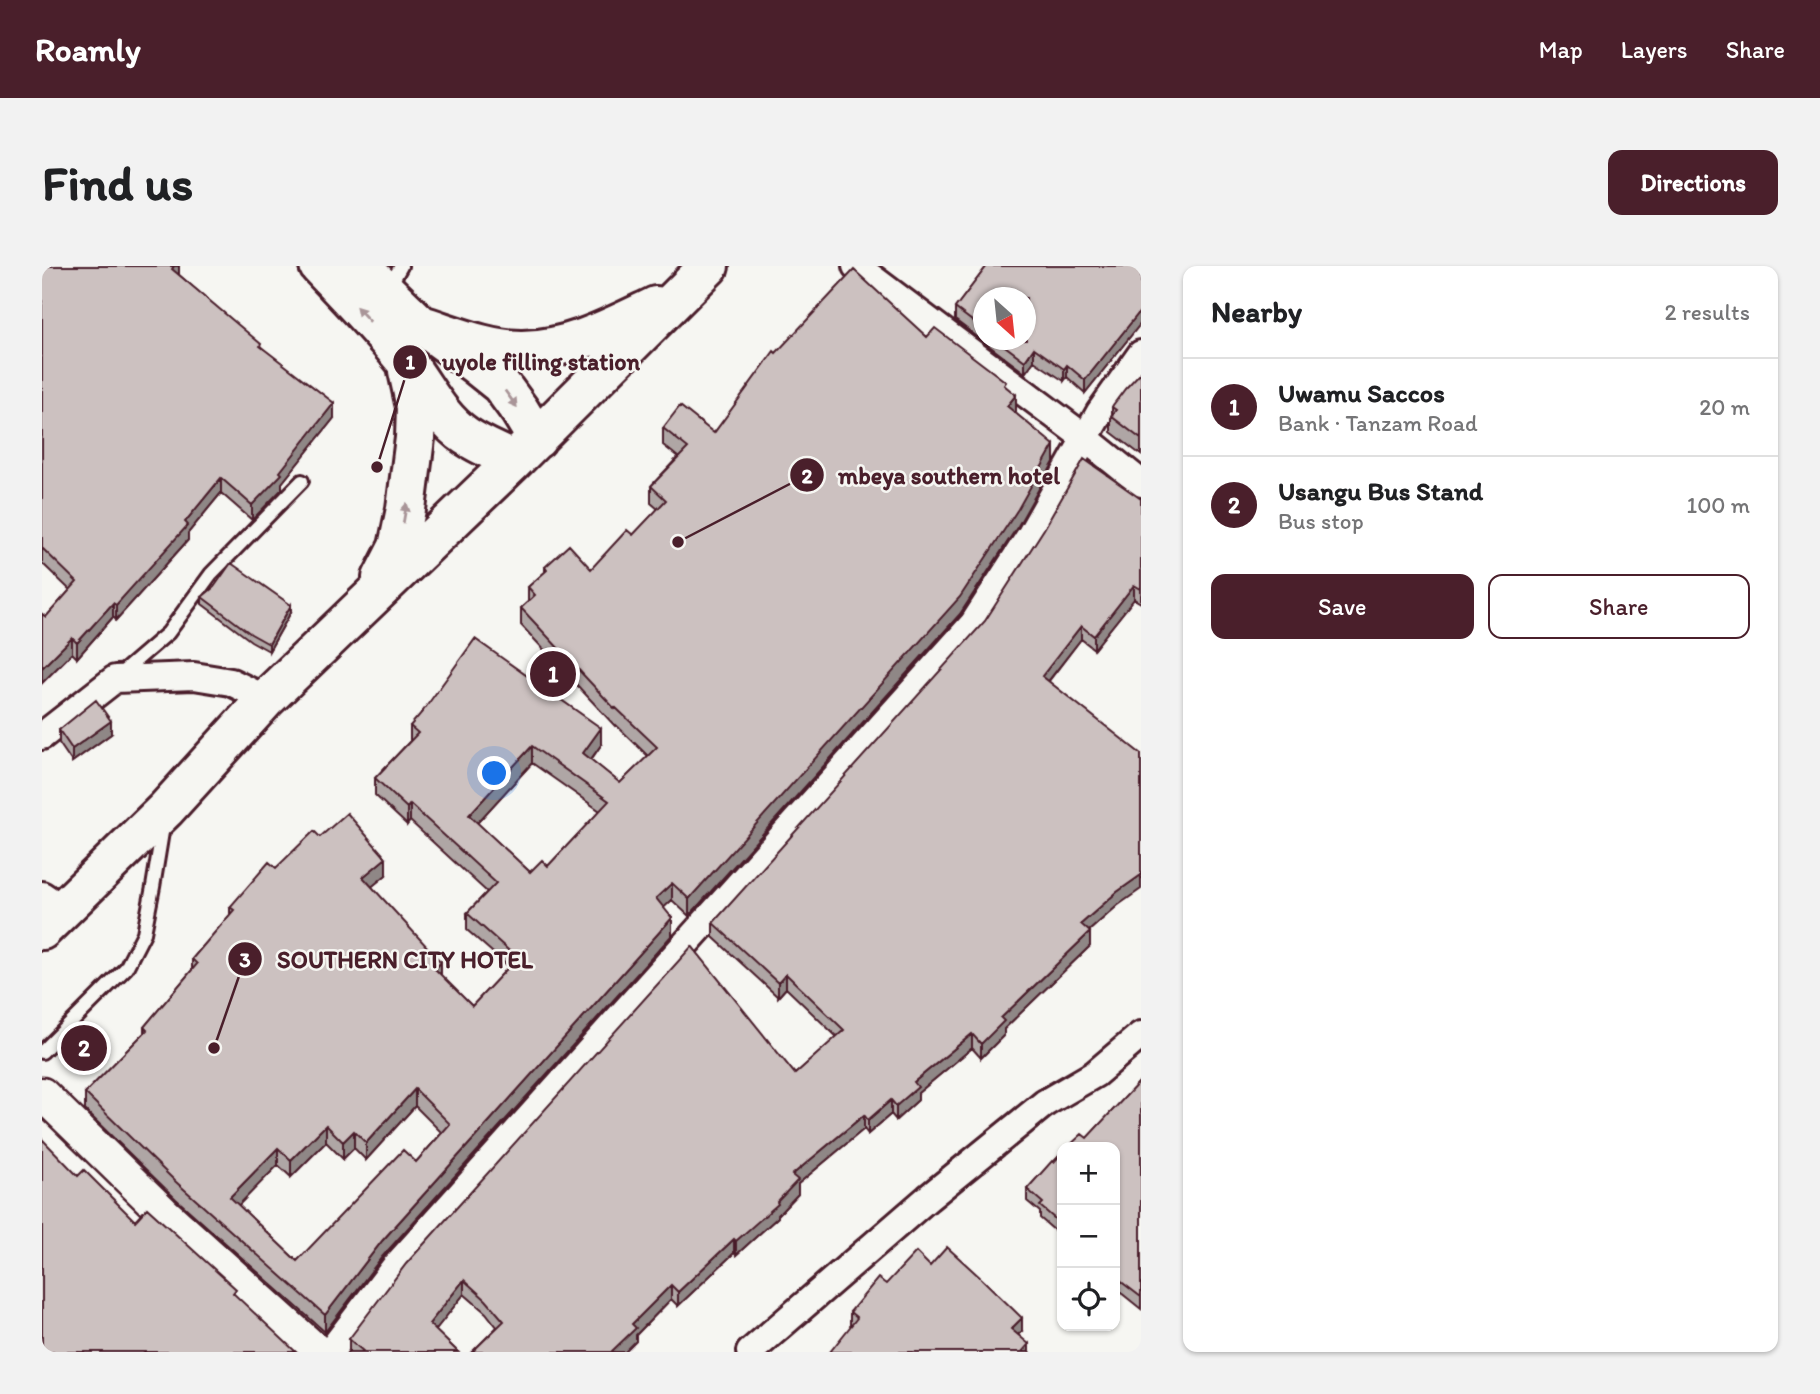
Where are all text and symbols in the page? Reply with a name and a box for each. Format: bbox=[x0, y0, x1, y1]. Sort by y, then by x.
text: Roamly bbox=[35, 30, 141, 69]
text: Map bbox=[1539, 35, 1583, 64]
text: Layers bbox=[1621, 35, 1688, 64]
text: Share bbox=[1726, 35, 1785, 64]
button: Directions bbox=[1608, 150, 1778, 215]
text: Find us bbox=[42, 153, 193, 212]
north arrow bbox=[973, 287, 1036, 350]
text: Nearby bbox=[1211, 293, 1302, 330]
text: 2 results bbox=[1664, 298, 1750, 326]
one-way arrow bbox=[356, 306, 372, 323]
callout: uyole filling station bbox=[392, 339, 655, 384]
text: uyole filling station bbox=[441, 347, 641, 377]
text: 1 bbox=[405, 349, 415, 374]
text: Uwamu Saccos bbox=[1278, 377, 1445, 409]
one-way arrow bbox=[504, 390, 518, 408]
text: 1 bbox=[1229, 393, 1239, 421]
text: 20 m bbox=[1699, 393, 1750, 421]
text: Bank · Tanzam Road bbox=[1278, 409, 1478, 437]
callout: mbeya southern hotel bbox=[789, 453, 1074, 498]
text: mbeya southern hotel bbox=[837, 461, 1060, 491]
text: 2 bbox=[801, 463, 813, 488]
text: Usangu Bus Stand bbox=[1278, 475, 1483, 507]
text: 2 bbox=[1228, 491, 1240, 519]
text: 100 m bbox=[1686, 491, 1750, 519]
one-way arrow bbox=[400, 502, 411, 524]
text: Bus stop bbox=[1278, 507, 1364, 535]
button: Save bbox=[1211, 574, 1474, 639]
button: Share bbox=[1488, 574, 1750, 639]
pin: 1 bbox=[530, 648, 576, 700]
your location bbox=[477, 756, 511, 790]
callout: SOUTHERN CITY HOTEL bbox=[228, 937, 547, 982]
text: SOUTHERN CITY HOTEL bbox=[277, 945, 534, 974]
text: 3 bbox=[239, 947, 251, 972]
pin: 2 bbox=[61, 1022, 107, 1074]
map controls bbox=[1057, 1142, 1120, 1331]
button: + bbox=[1057, 1142, 1120, 1205]
button: − bbox=[1057, 1205, 1120, 1268]
button: locate bbox=[1057, 1268, 1120, 1331]

